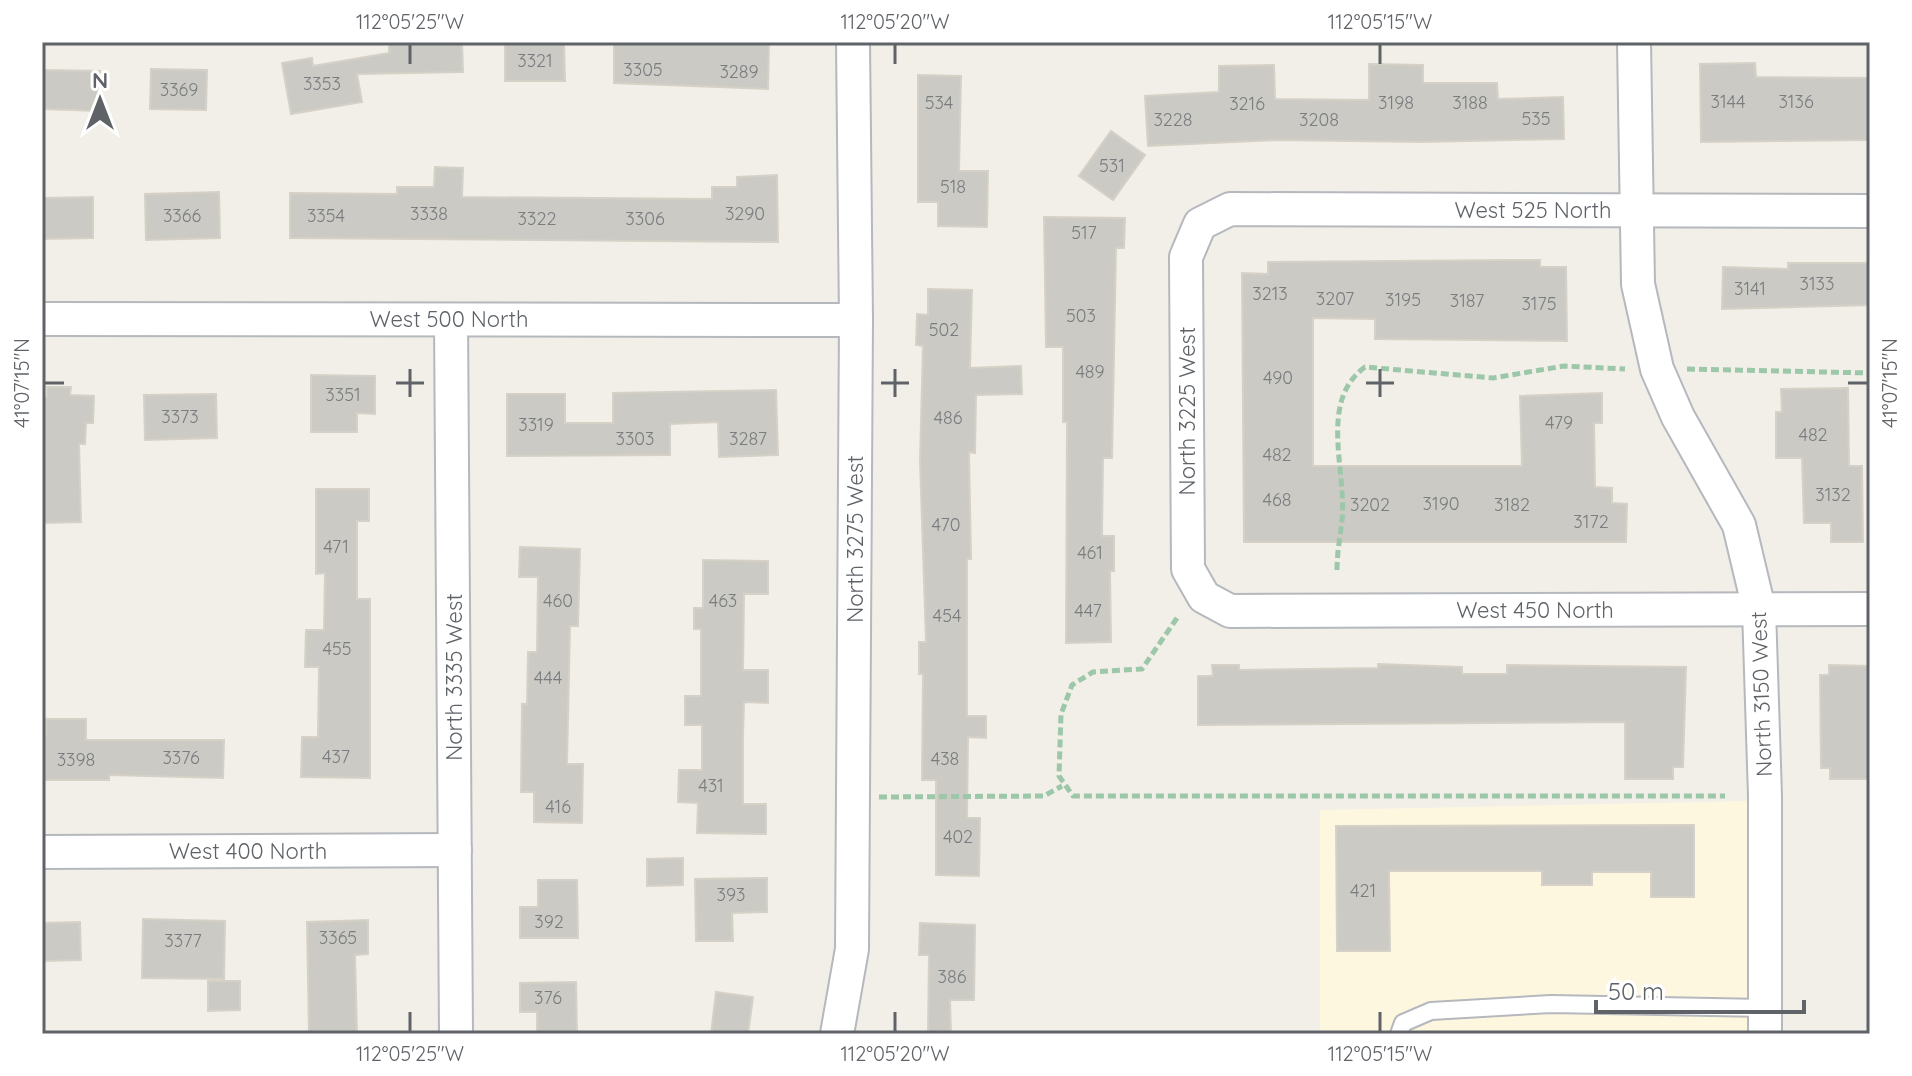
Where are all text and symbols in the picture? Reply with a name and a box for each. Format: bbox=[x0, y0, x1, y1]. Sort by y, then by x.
text: 112°05'25"W bbox=[356, 9, 464, 34]
text: 112°05'20"W bbox=[840, 9, 950, 34]
text: 112°05'15"W bbox=[1328, 9, 1432, 34]
house number: 3321 bbox=[517, 49, 553, 72]
house number: 3305 bbox=[623, 58, 663, 81]
north arrow bbox=[60, 60, 140, 140]
house number: 3289 bbox=[719, 60, 759, 83]
text: N bbox=[92, 66, 108, 94]
house number: 3353 bbox=[303, 72, 341, 95]
house number: 3369 bbox=[160, 78, 198, 101]
house number: 3144 bbox=[1711, 90, 1745, 113]
house number: 3136 bbox=[1778, 90, 1814, 113]
house number: 534 bbox=[925, 91, 953, 114]
house number: 3198 bbox=[1378, 91, 1414, 114]
house number: 3188 bbox=[1452, 91, 1488, 114]
house number: 3216 bbox=[1229, 92, 1265, 115]
house number: 535 bbox=[1521, 107, 1551, 130]
house number: 3228 bbox=[1153, 108, 1193, 131]
house number: 3208 bbox=[1299, 108, 1339, 131]
house number: 531 bbox=[1099, 154, 1125, 177]
house number: 518 bbox=[940, 175, 966, 198]
street label: West 525 North bbox=[1454, 196, 1612, 224]
house number: 3338 bbox=[410, 202, 448, 225]
house number: 3290 bbox=[725, 202, 765, 225]
house number: 3366 bbox=[163, 204, 201, 227]
house number: 3354 bbox=[307, 204, 345, 227]
house number: 3322 bbox=[518, 207, 556, 230]
house number: 3306 bbox=[625, 207, 665, 230]
house number: 517 bbox=[1071, 221, 1097, 244]
house number: 3133 bbox=[1800, 272, 1834, 295]
house number: 3141 bbox=[1734, 277, 1766, 300]
house number: 3213 bbox=[1252, 282, 1288, 305]
house number: 3207 bbox=[1316, 287, 1354, 310]
house number: 3195 bbox=[1385, 288, 1421, 311]
house number: 3187 bbox=[1450, 289, 1484, 312]
house number: 3175 bbox=[1521, 292, 1557, 315]
house number: 503 bbox=[1066, 304, 1096, 327]
street label: West 500 North bbox=[369, 305, 529, 333]
house number: 502 bbox=[929, 318, 959, 341]
street label: North 3225 West bbox=[1173, 327, 1201, 495]
text: 41°07'15"N bbox=[9, 338, 34, 428]
text: 41°07'15"N bbox=[1877, 338, 1902, 428]
house number: 489 bbox=[1075, 360, 1105, 383]
house number: 490 bbox=[1263, 366, 1293, 389]
house number: 3351 bbox=[325, 383, 361, 406]
house number: 3373 bbox=[161, 405, 199, 428]
house number: 486 bbox=[934, 406, 963, 429]
house number: 479 bbox=[1545, 411, 1573, 434]
house number: 3319 bbox=[518, 413, 554, 436]
house number: 482 bbox=[1798, 423, 1828, 446]
house number: 3303 bbox=[615, 427, 655, 450]
house number: 3287 bbox=[729, 427, 767, 450]
house number: 482 bbox=[1262, 443, 1292, 466]
street label: North 3275 West bbox=[841, 455, 869, 623]
house number: 3132 bbox=[1815, 483, 1851, 506]
house number: 468 bbox=[1263, 488, 1291, 511]
house number: 3190 bbox=[1423, 492, 1459, 515]
house number: 3202 bbox=[1350, 493, 1390, 516]
house number: 3182 bbox=[1494, 493, 1530, 516]
house number: 3172 bbox=[1573, 510, 1609, 533]
house number: 470 bbox=[932, 513, 960, 536]
house number: 471 bbox=[323, 535, 349, 558]
house number: 461 bbox=[1077, 541, 1103, 564]
house number: 460 bbox=[543, 589, 573, 612]
house number: 463 bbox=[709, 589, 737, 612]
street label: North 3335 West bbox=[440, 593, 468, 761]
street label: West 450 North bbox=[1456, 596, 1614, 624]
house number: 447 bbox=[1074, 599, 1102, 622]
house number: 454 bbox=[933, 604, 961, 627]
street label: North 3150 West bbox=[1744, 611, 1778, 777]
house number: 455 bbox=[322, 637, 352, 660]
house number: 444 bbox=[534, 666, 562, 689]
house number: 437 bbox=[322, 745, 350, 768]
house number: 3376 bbox=[162, 746, 200, 769]
house number: 438 bbox=[931, 747, 959, 770]
house number: 3398 bbox=[57, 748, 95, 771]
house number: 431 bbox=[698, 774, 724, 797]
house number: 416 bbox=[545, 795, 571, 818]
house number: 402 bbox=[943, 825, 973, 848]
street label: West 400 North bbox=[169, 837, 327, 865]
house number: 421 bbox=[1350, 879, 1376, 902]
house number: 393 bbox=[717, 883, 745, 906]
house number: 392 bbox=[534, 910, 564, 933]
house number: 3365 bbox=[319, 926, 357, 949]
house number: 3377 bbox=[164, 929, 202, 952]
scale bar bbox=[1596, 964, 1804, 1014]
house number: 386 bbox=[938, 965, 967, 988]
text: 50 m bbox=[1608, 976, 1664, 1006]
house number: 376 bbox=[534, 986, 562, 1009]
text: 112°05'25"W bbox=[356, 1041, 464, 1066]
text: 112°05'20"W bbox=[840, 1041, 950, 1066]
text: 112°05'15"W bbox=[1328, 1041, 1432, 1066]

